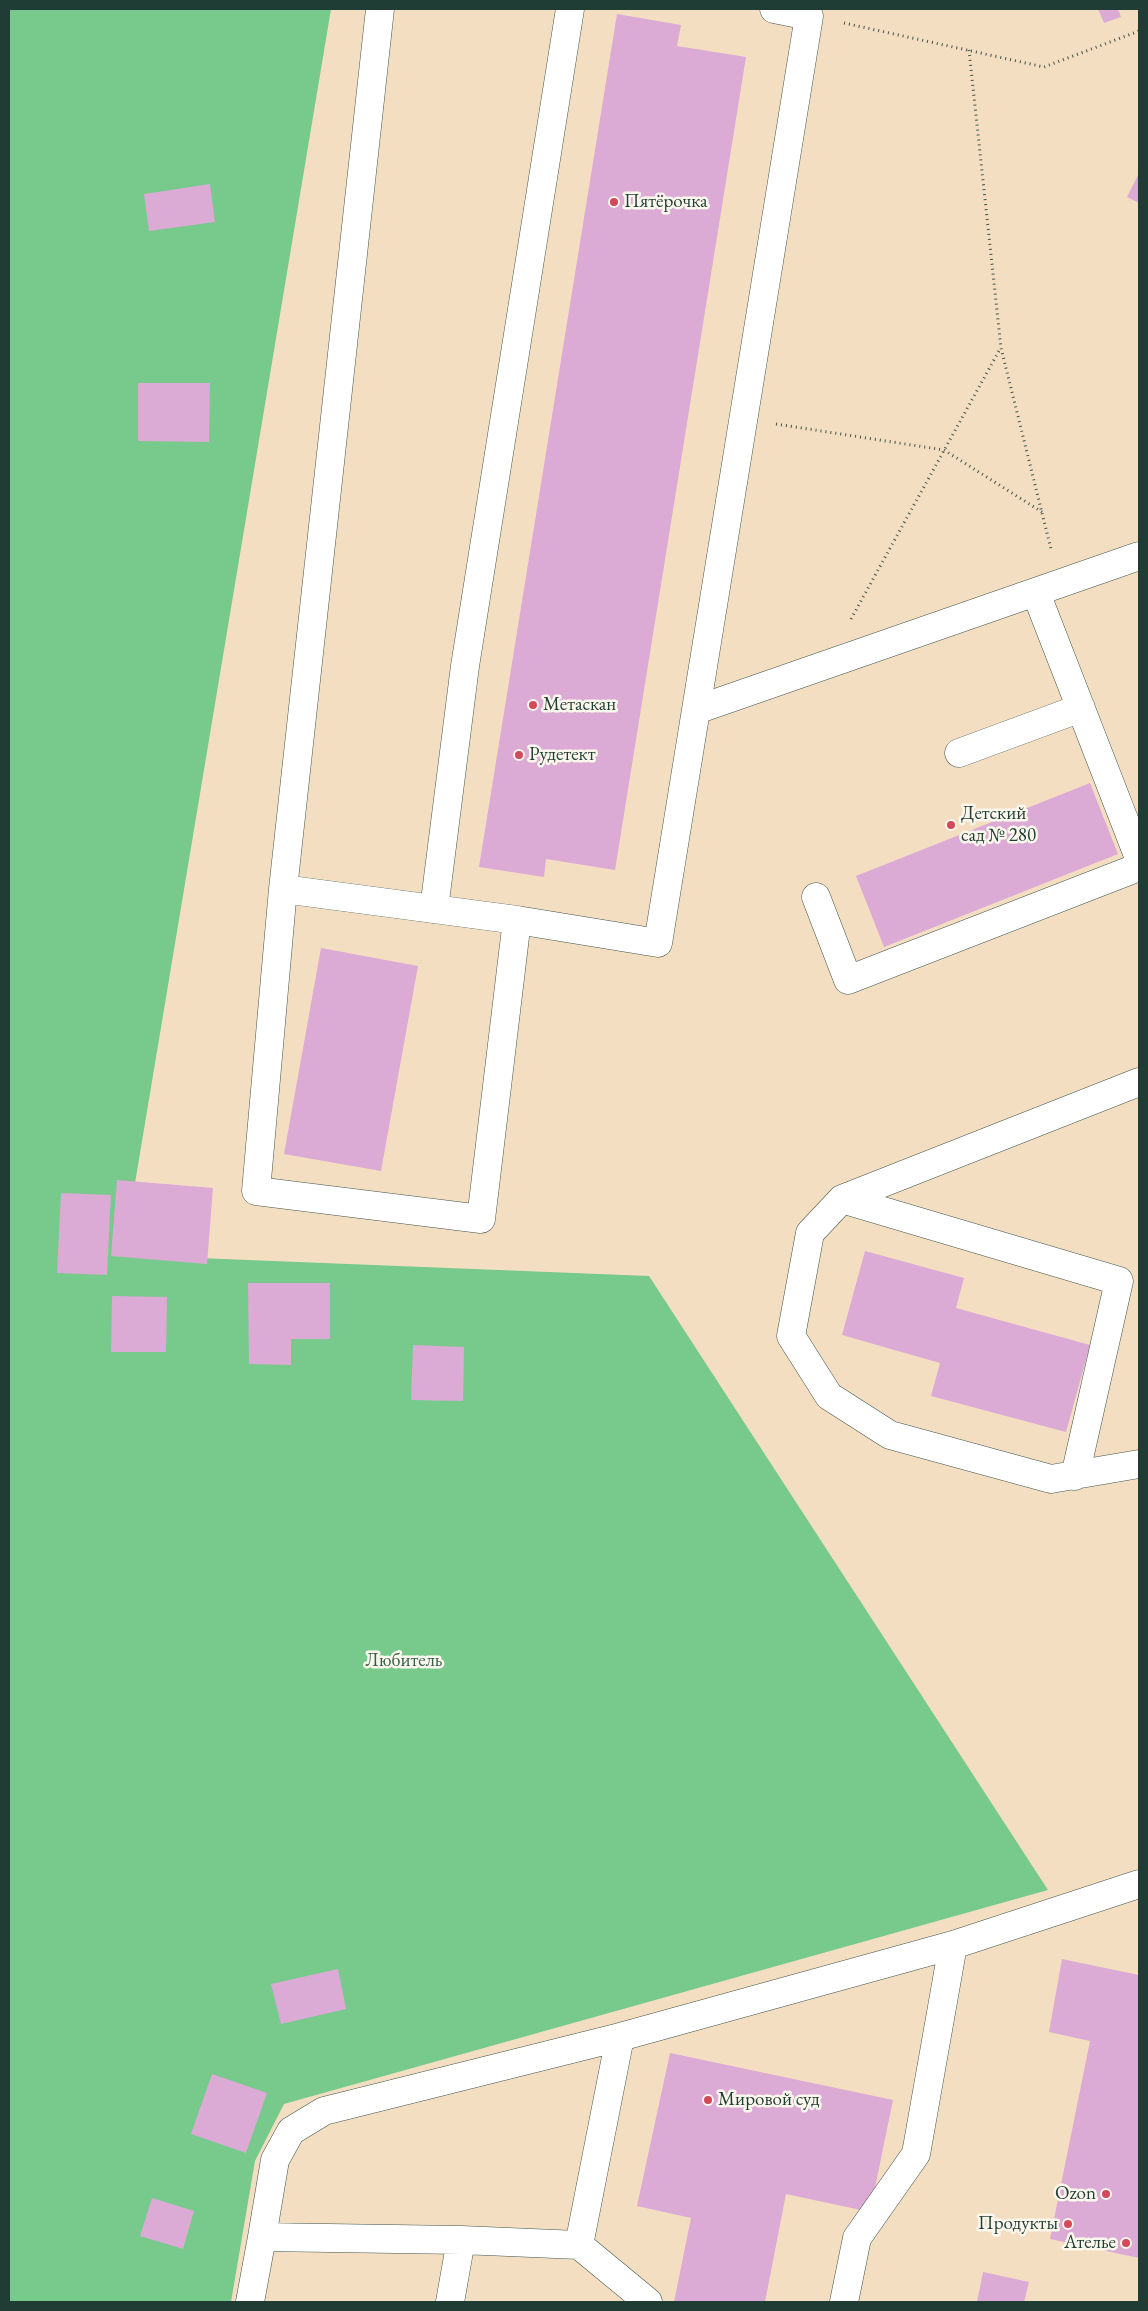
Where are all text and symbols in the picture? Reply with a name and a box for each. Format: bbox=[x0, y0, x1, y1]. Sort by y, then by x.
place label: Пятёрочка bbox=[624, 191, 708, 213]
marker: Пятёрочка bbox=[608, 196, 620, 208]
place label: Метаскан bbox=[543, 694, 616, 716]
marker: Метаскан bbox=[527, 699, 539, 711]
place label: Рудетект bbox=[529, 744, 595, 766]
marker: Рудетект bbox=[513, 749, 525, 761]
place label: Детский сад № 280 bbox=[961, 803, 1036, 847]
marker: Детский сад № 280 bbox=[945, 819, 957, 831]
park label: Любитель bbox=[365, 1650, 443, 1672]
place label: Мировой суд bbox=[718, 2089, 820, 2111]
marker: Мировой суд bbox=[702, 2094, 714, 2106]
place label: Ozon bbox=[1055, 2183, 1096, 2205]
marker: Ozon bbox=[1100, 2188, 1112, 2200]
place label: Продукты bbox=[978, 2213, 1058, 2235]
marker: Продукты bbox=[1062, 2218, 1074, 2230]
place label: Ателье bbox=[1064, 2232, 1116, 2254]
marker: Ателье bbox=[1120, 2237, 1132, 2249]

